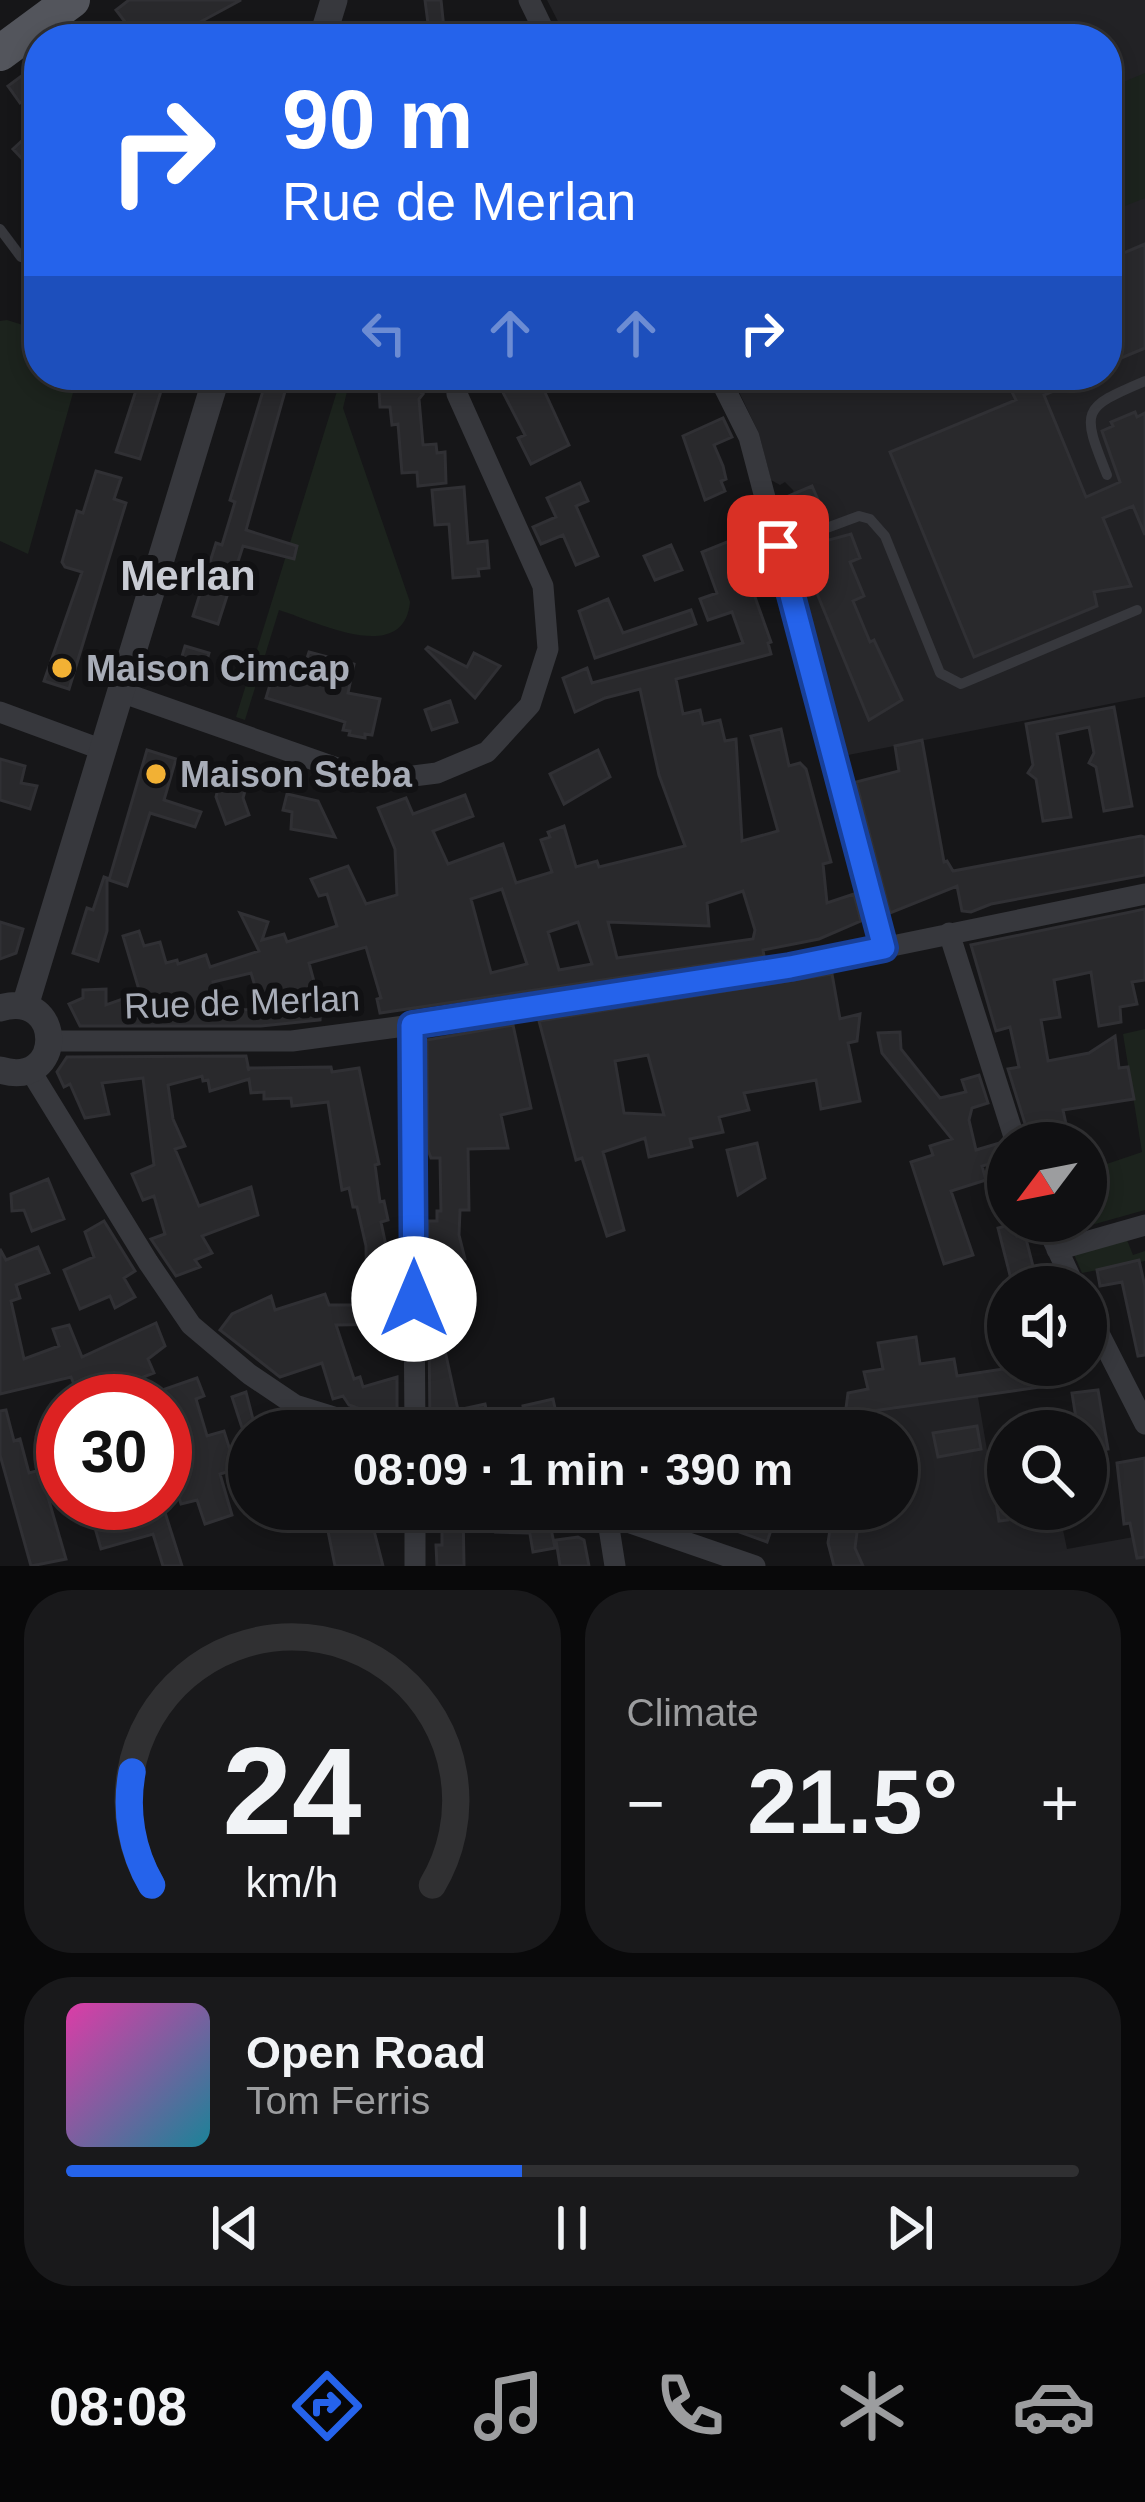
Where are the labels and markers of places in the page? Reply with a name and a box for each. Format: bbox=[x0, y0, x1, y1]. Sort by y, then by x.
pin bbox=[727, 495, 829, 597]
place label: Maison Cimcap bbox=[86, 648, 350, 689]
marker: Maison Cimcap bbox=[49, 655, 75, 681]
place label: Maison Steba bbox=[180, 754, 413, 795]
marker: Maison Steba bbox=[143, 761, 169, 787]

